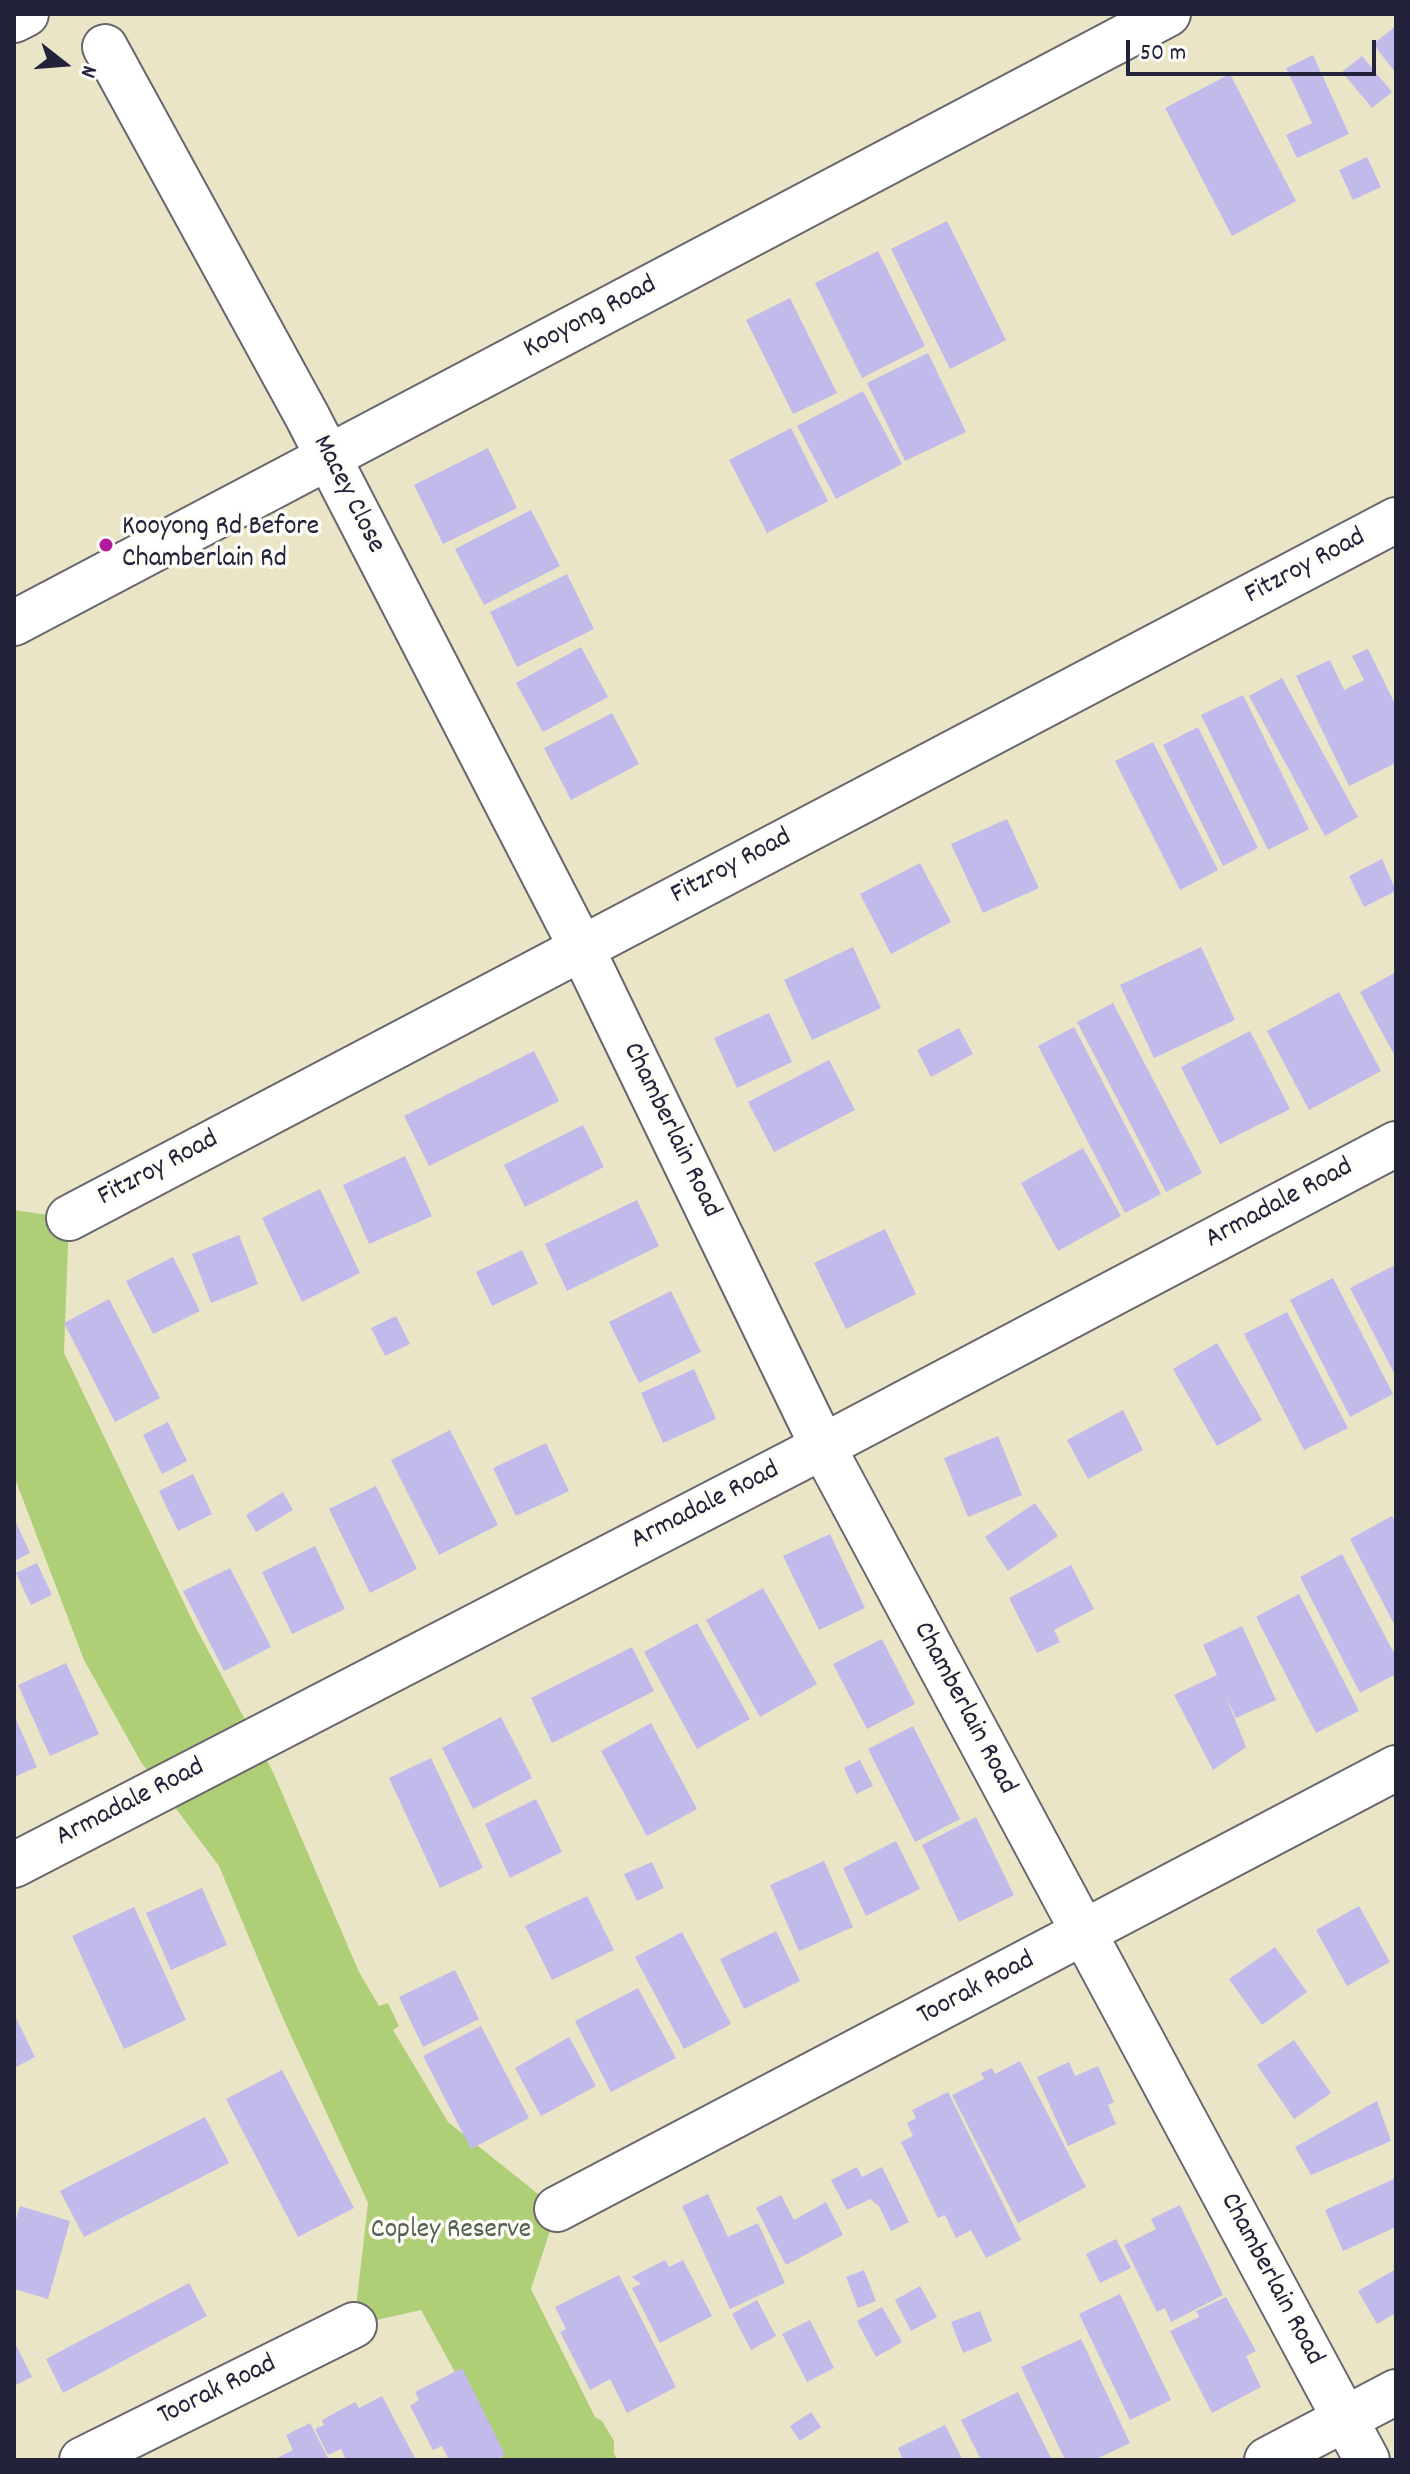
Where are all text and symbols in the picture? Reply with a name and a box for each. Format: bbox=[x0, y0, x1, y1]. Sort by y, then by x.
north arrow bbox=[24, 24, 104, 104]
scale bar bbox=[1130, 24, 1380, 74]
text: 50 m bbox=[1140, 37, 1186, 71]
text: N bbox=[71, 61, 104, 81]
street label: Kooyong Road bbox=[519, 270, 663, 368]
street label: Macey Close bbox=[303, 430, 391, 560]
place label: Kooyong Rd Before Chamberlain Rd bbox=[122, 512, 319, 578]
street label: Fitzroy Road bbox=[1240, 522, 1372, 614]
marker: Kooyong Rd Before Chamberlain Rd bbox=[97, 536, 115, 554]
street label: Fitzroy Road bbox=[666, 822, 798, 914]
street label: Chamberlain Road bbox=[613, 1038, 727, 1224]
street label: Fitzroy Road bbox=[93, 1124, 225, 1216]
street label: Armadale Road bbox=[1201, 1152, 1359, 1258]
street label: Armadale Road bbox=[626, 1455, 786, 1559]
street label: Chamberlain Road bbox=[903, 1617, 1023, 1801]
street label: Armadale Road bbox=[51, 1752, 211, 1856]
street label: Toorak Road bbox=[913, 1945, 1041, 2035]
street label: Chamberlain Road bbox=[1210, 2188, 1330, 2372]
park label: Copley Reserve bbox=[371, 2215, 531, 2249]
street label: Toorak Road bbox=[153, 2349, 283, 2435]

